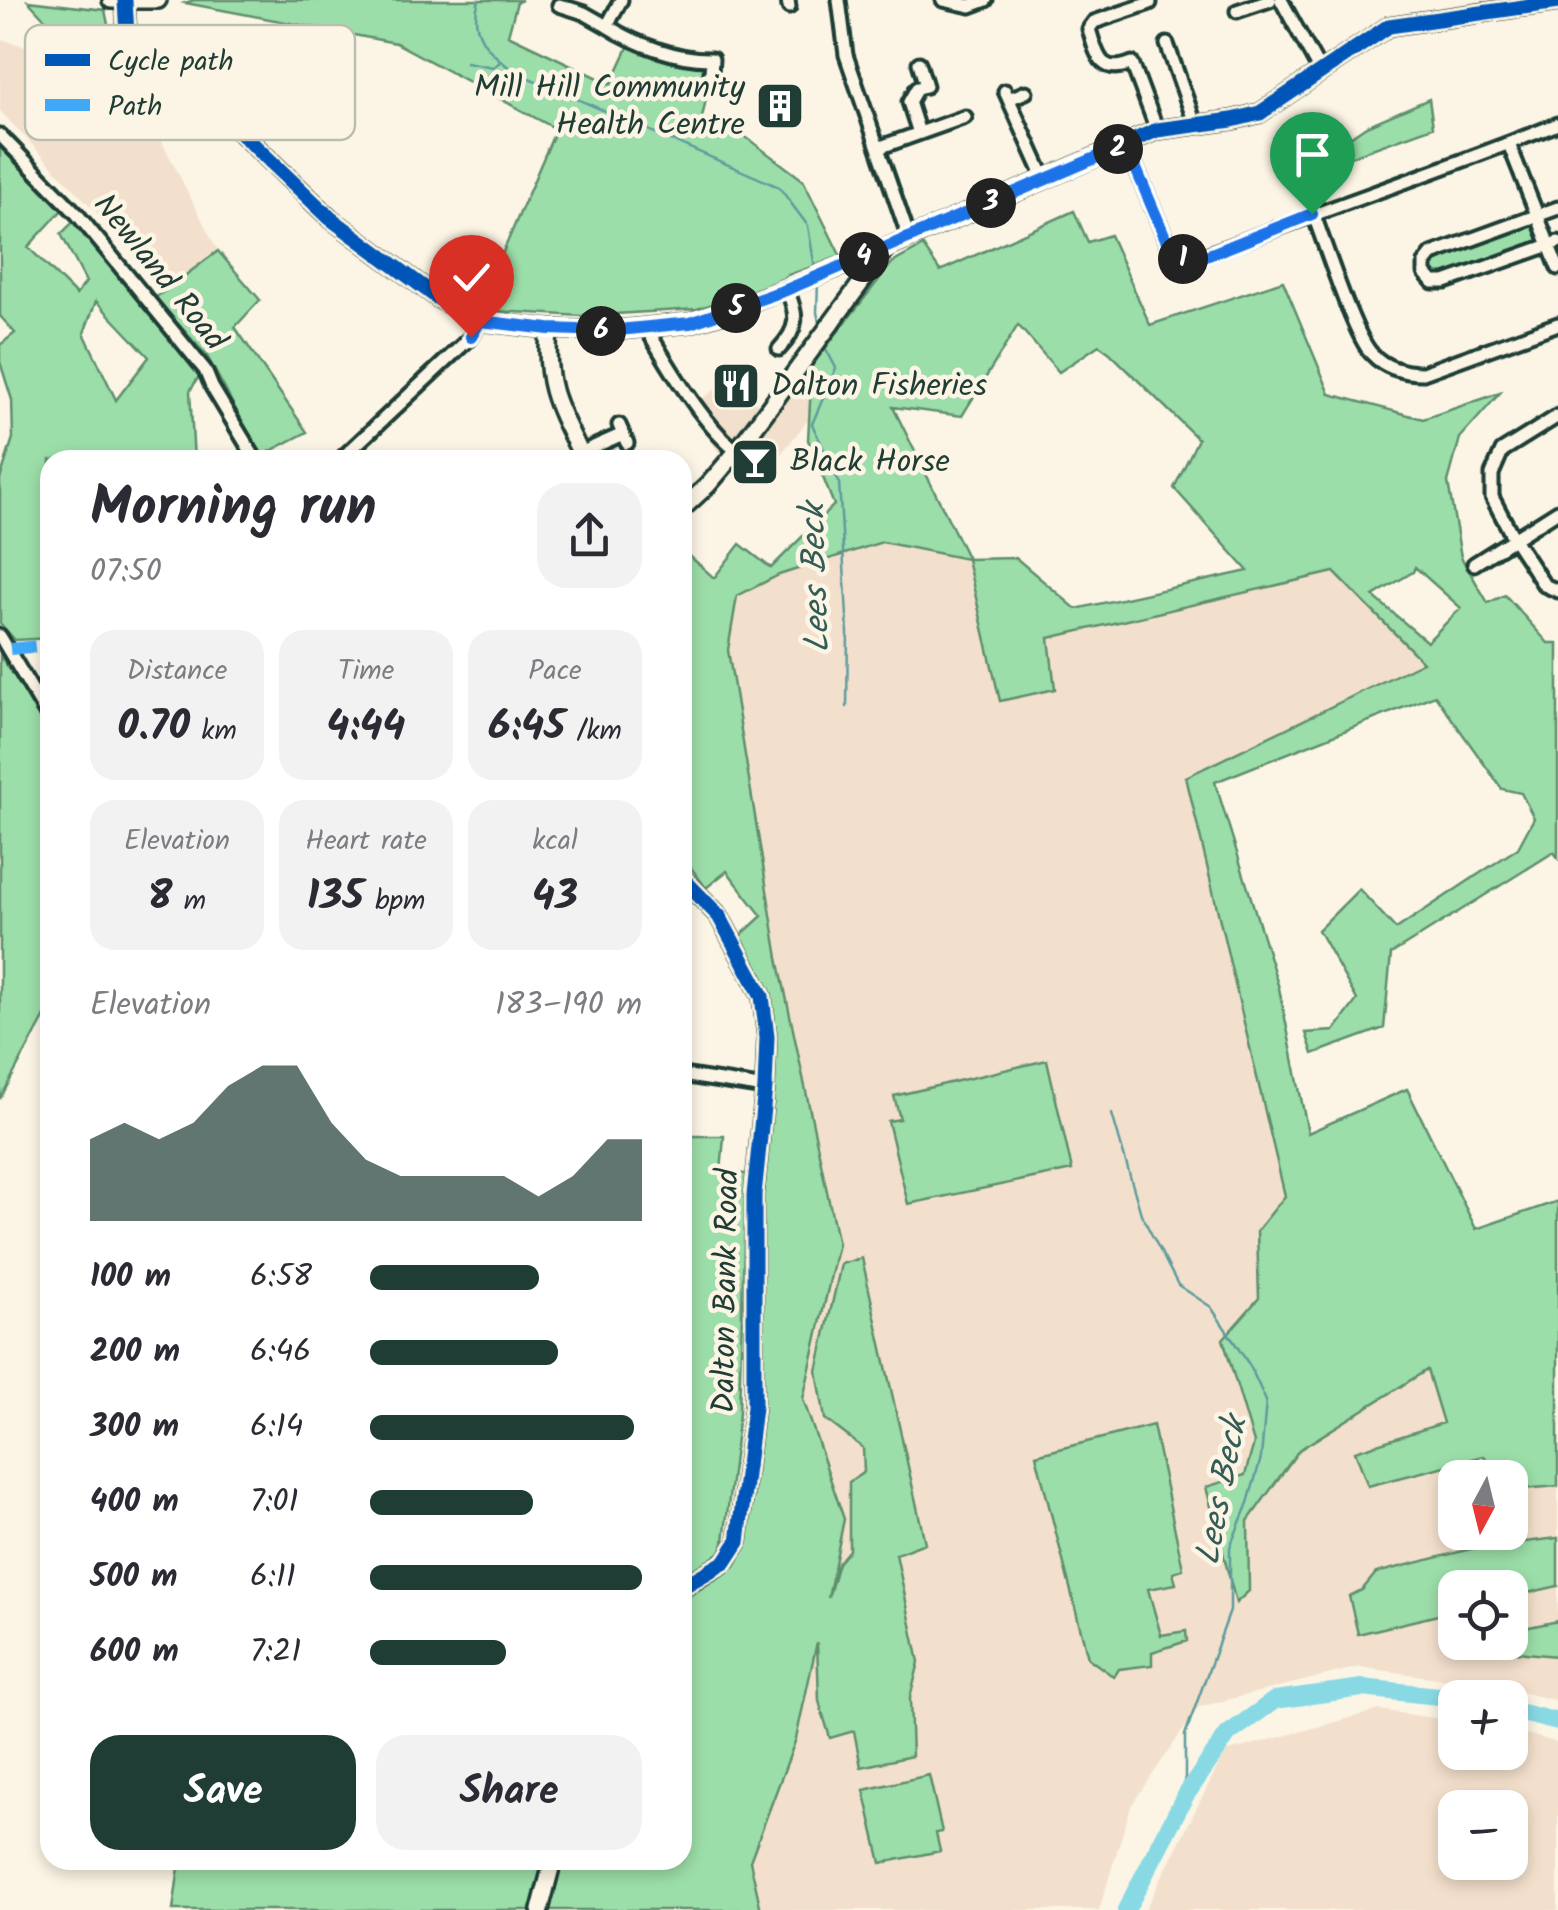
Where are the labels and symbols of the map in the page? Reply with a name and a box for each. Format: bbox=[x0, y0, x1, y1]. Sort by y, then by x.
legend bbox=[25, 25, 355, 140]
text: Cycle path bbox=[108, 40, 233, 85]
place label: Mill Hill Community Health Centre bbox=[474, 63, 746, 151]
building icon: Mill Hill Community Health Centre bbox=[754, 80, 806, 132]
text: Path bbox=[108, 85, 162, 130]
pin bbox=[1270, 112, 1355, 215]
pin: 2 bbox=[1093, 124, 1143, 174]
pin: 3 bbox=[966, 178, 1016, 228]
street label: Newland Road bbox=[79, 183, 239, 364]
pin: 4 bbox=[839, 232, 889, 282]
pin: 1 bbox=[1158, 234, 1208, 284]
pin bbox=[429, 235, 514, 338]
pin: 5 bbox=[711, 283, 761, 333]
pin: 6 bbox=[576, 306, 626, 356]
restaurant icon: Dalton Fisheries bbox=[710, 360, 762, 412]
place label: Dalton Fisheries bbox=[771, 361, 987, 412]
bar icon: Black Horse bbox=[729, 436, 781, 488]
place label: Black Horse bbox=[790, 437, 950, 488]
water label: Lees Beck bbox=[786, 498, 848, 654]
street label: Dalton Bank Road bbox=[699, 1167, 755, 1414]
water label: Lees Beck bbox=[1181, 1408, 1266, 1570]
north arrow bbox=[1438, 1460, 1528, 1550]

